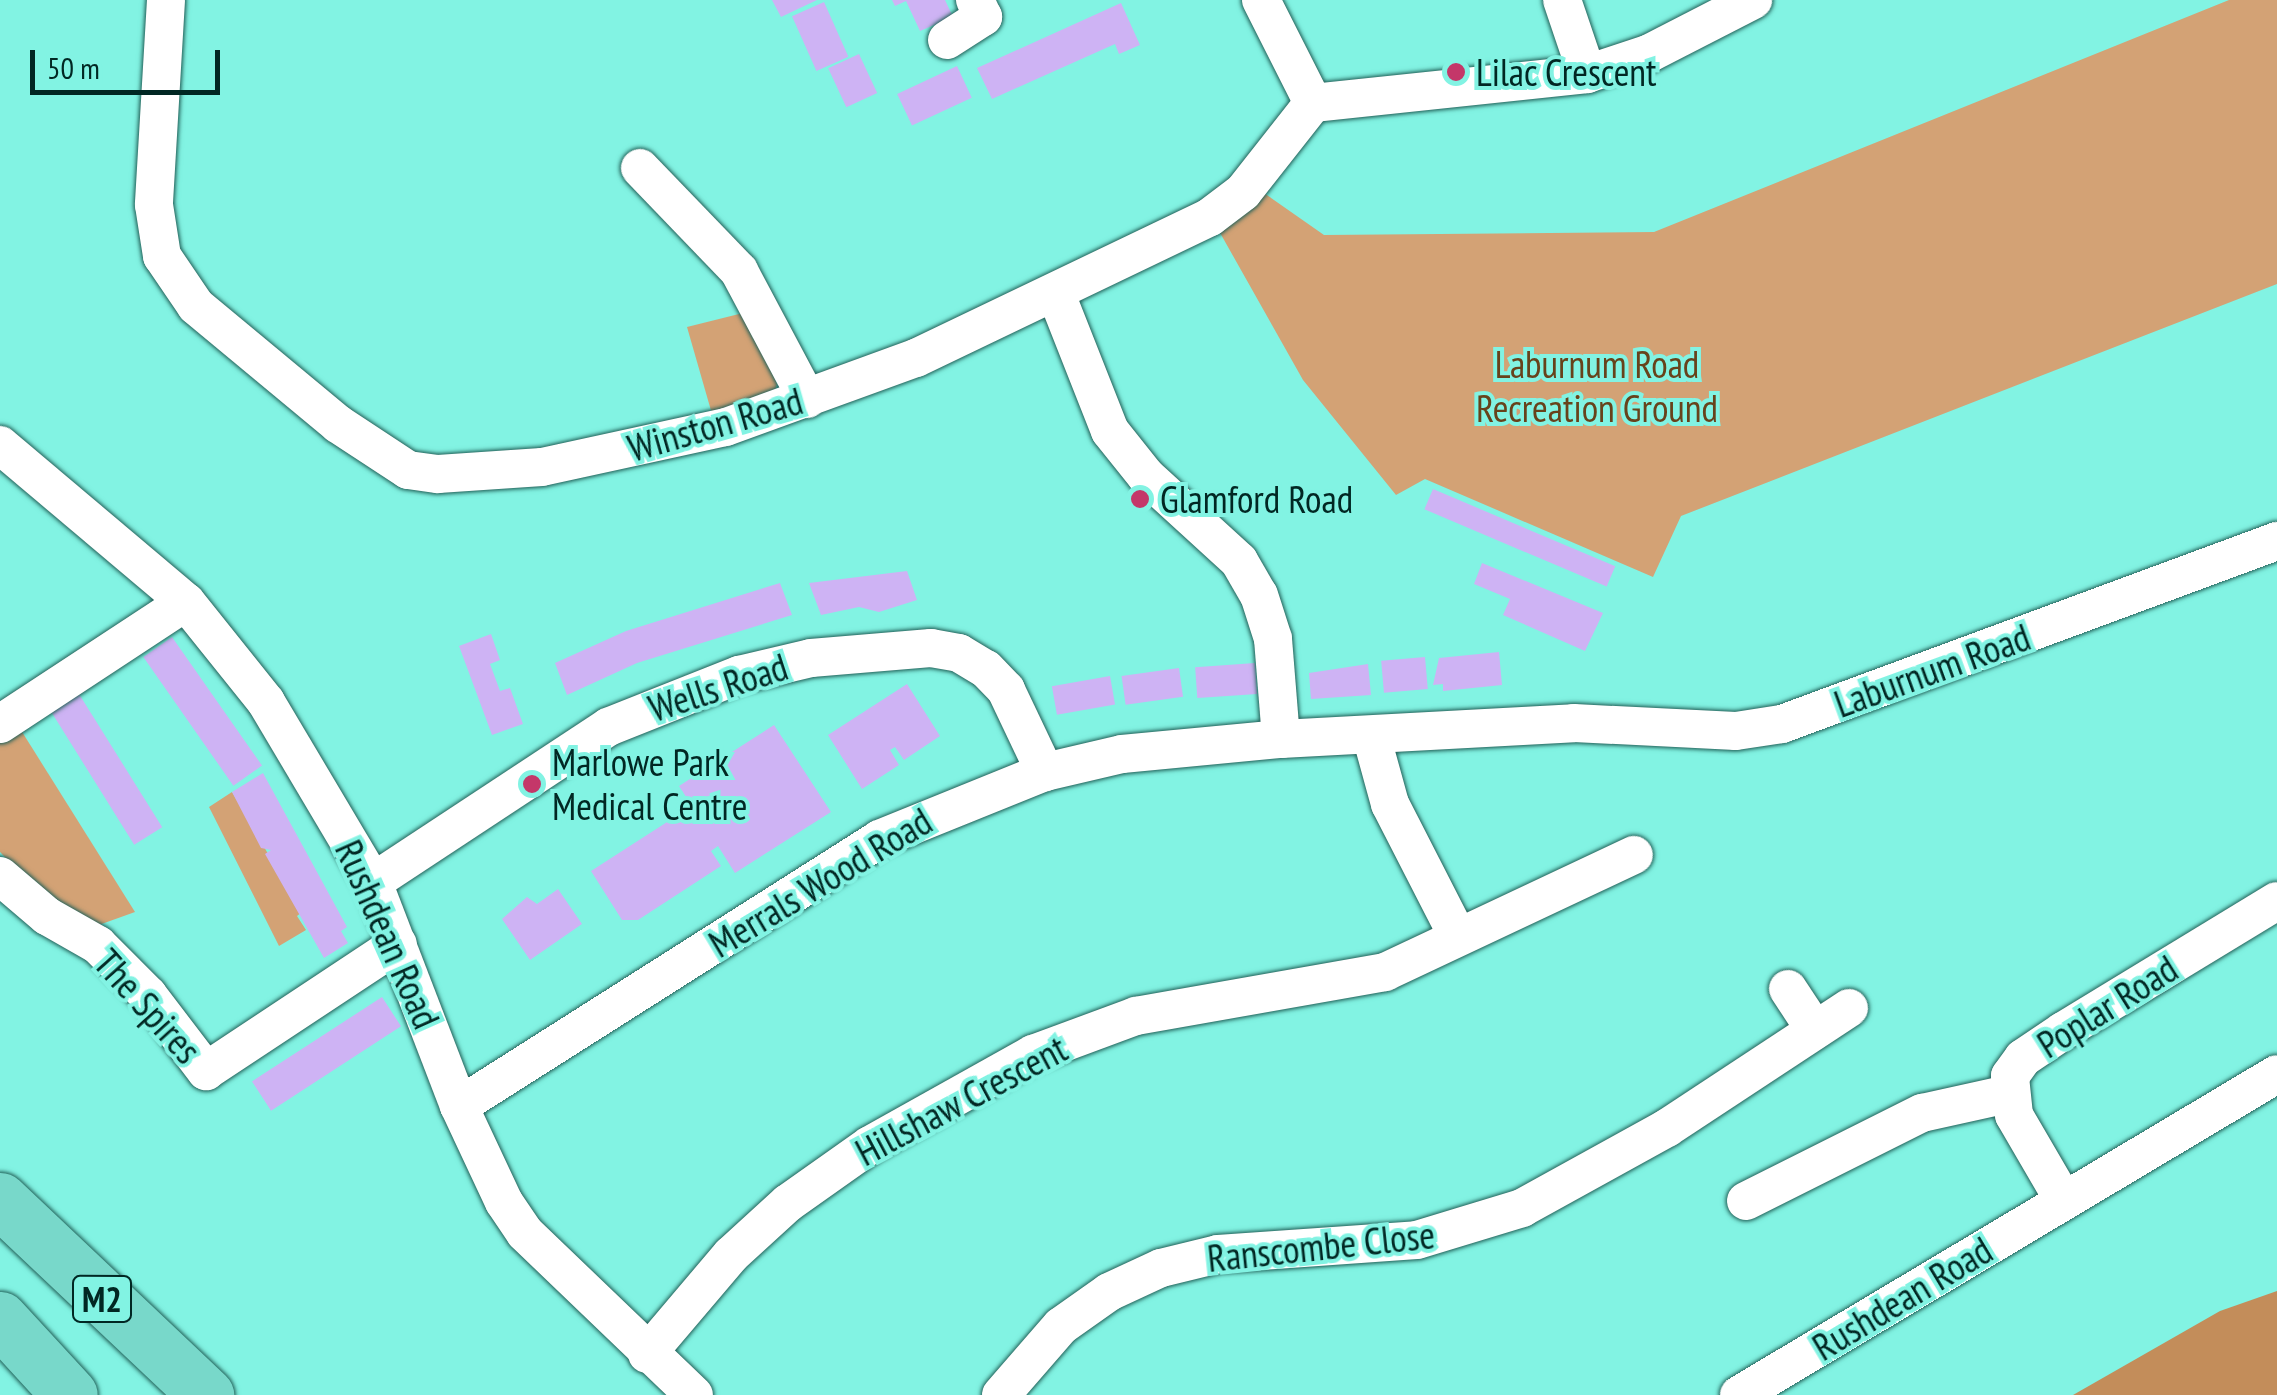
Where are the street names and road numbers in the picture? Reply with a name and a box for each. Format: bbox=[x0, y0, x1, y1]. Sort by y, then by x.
street label: Winston Road bbox=[622, 377, 808, 471]
street label: Laburnum Road bbox=[1828, 614, 2036, 726]
street label: Wells Road bbox=[643, 643, 793, 731]
street label: Merrals Wood Road bbox=[700, 798, 940, 966]
street label: Rushdean Road bbox=[326, 833, 450, 1035]
street label: The Spires bbox=[85, 940, 211, 1072]
street label: Poplar Road bbox=[2029, 945, 2185, 1067]
street label: Hillshaw Crescent bbox=[847, 1025, 1075, 1175]
street label: Ranscombe Close bbox=[1205, 1211, 1437, 1281]
street label: Rushdean Road bbox=[1804, 1227, 2000, 1369]
road number: M2 bbox=[72, 1269, 132, 1329]

